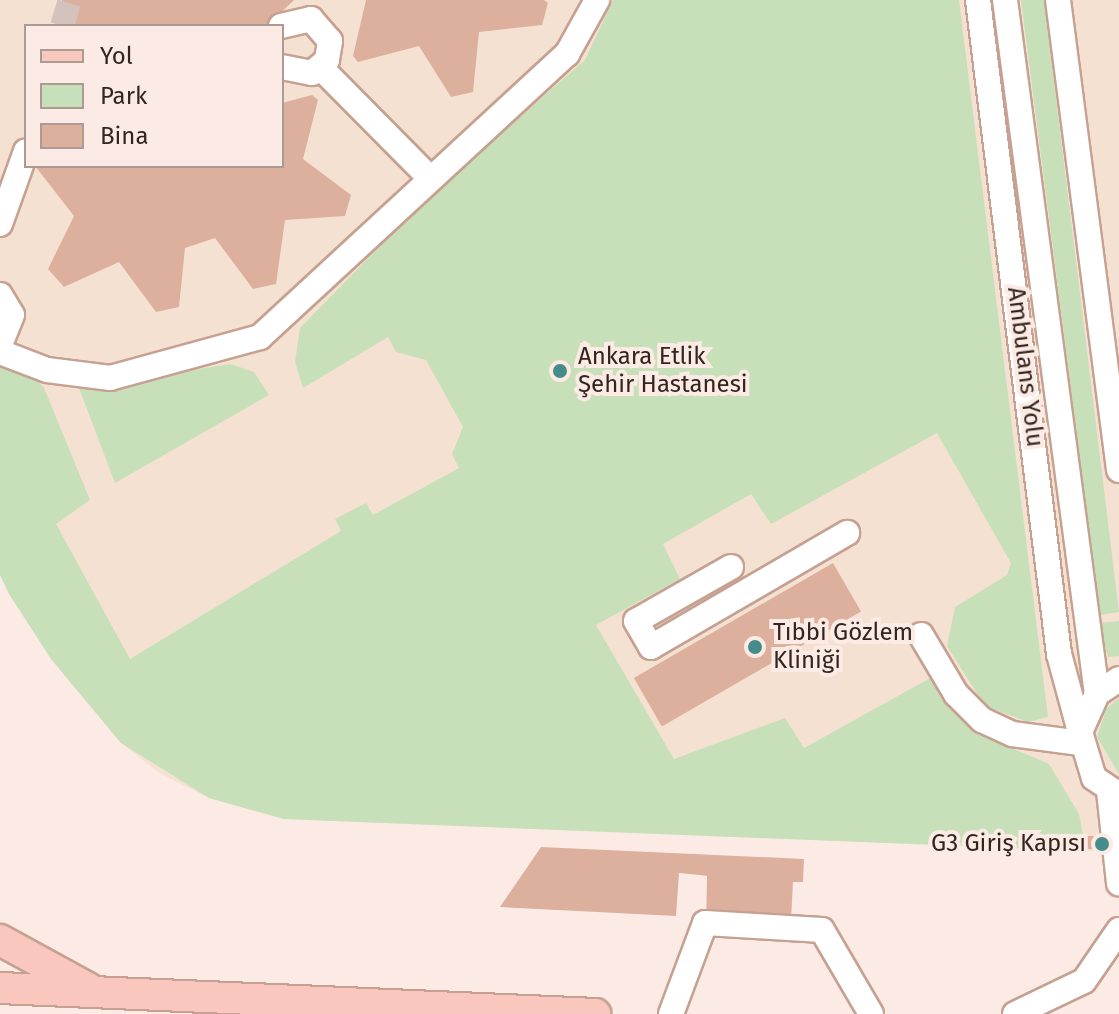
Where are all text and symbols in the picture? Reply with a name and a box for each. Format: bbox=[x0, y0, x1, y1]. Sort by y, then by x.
legend bbox=[24, 24, 284, 168]
text: Yol bbox=[100, 42, 133, 70]
text: Park bbox=[100, 82, 147, 110]
text: Bina bbox=[100, 122, 148, 150]
street label: Ambulans Yolu bbox=[1001, 285, 1049, 449]
place label: Ankara Etlik Şehir Hastanesi bbox=[578, 343, 748, 399]
marker: Ankara Etlik Şehir Hastanesi bbox=[549, 360, 571, 382]
place label: Tıbbi Gözlem Kliniği bbox=[773, 619, 913, 675]
marker: Tıbbi Gözlem Kliniği bbox=[744, 636, 766, 658]
place label: G3 Giriş Kapısı bbox=[931, 830, 1086, 858]
marker: G3 Giriş Kapısı bbox=[1093, 835, 1111, 853]

